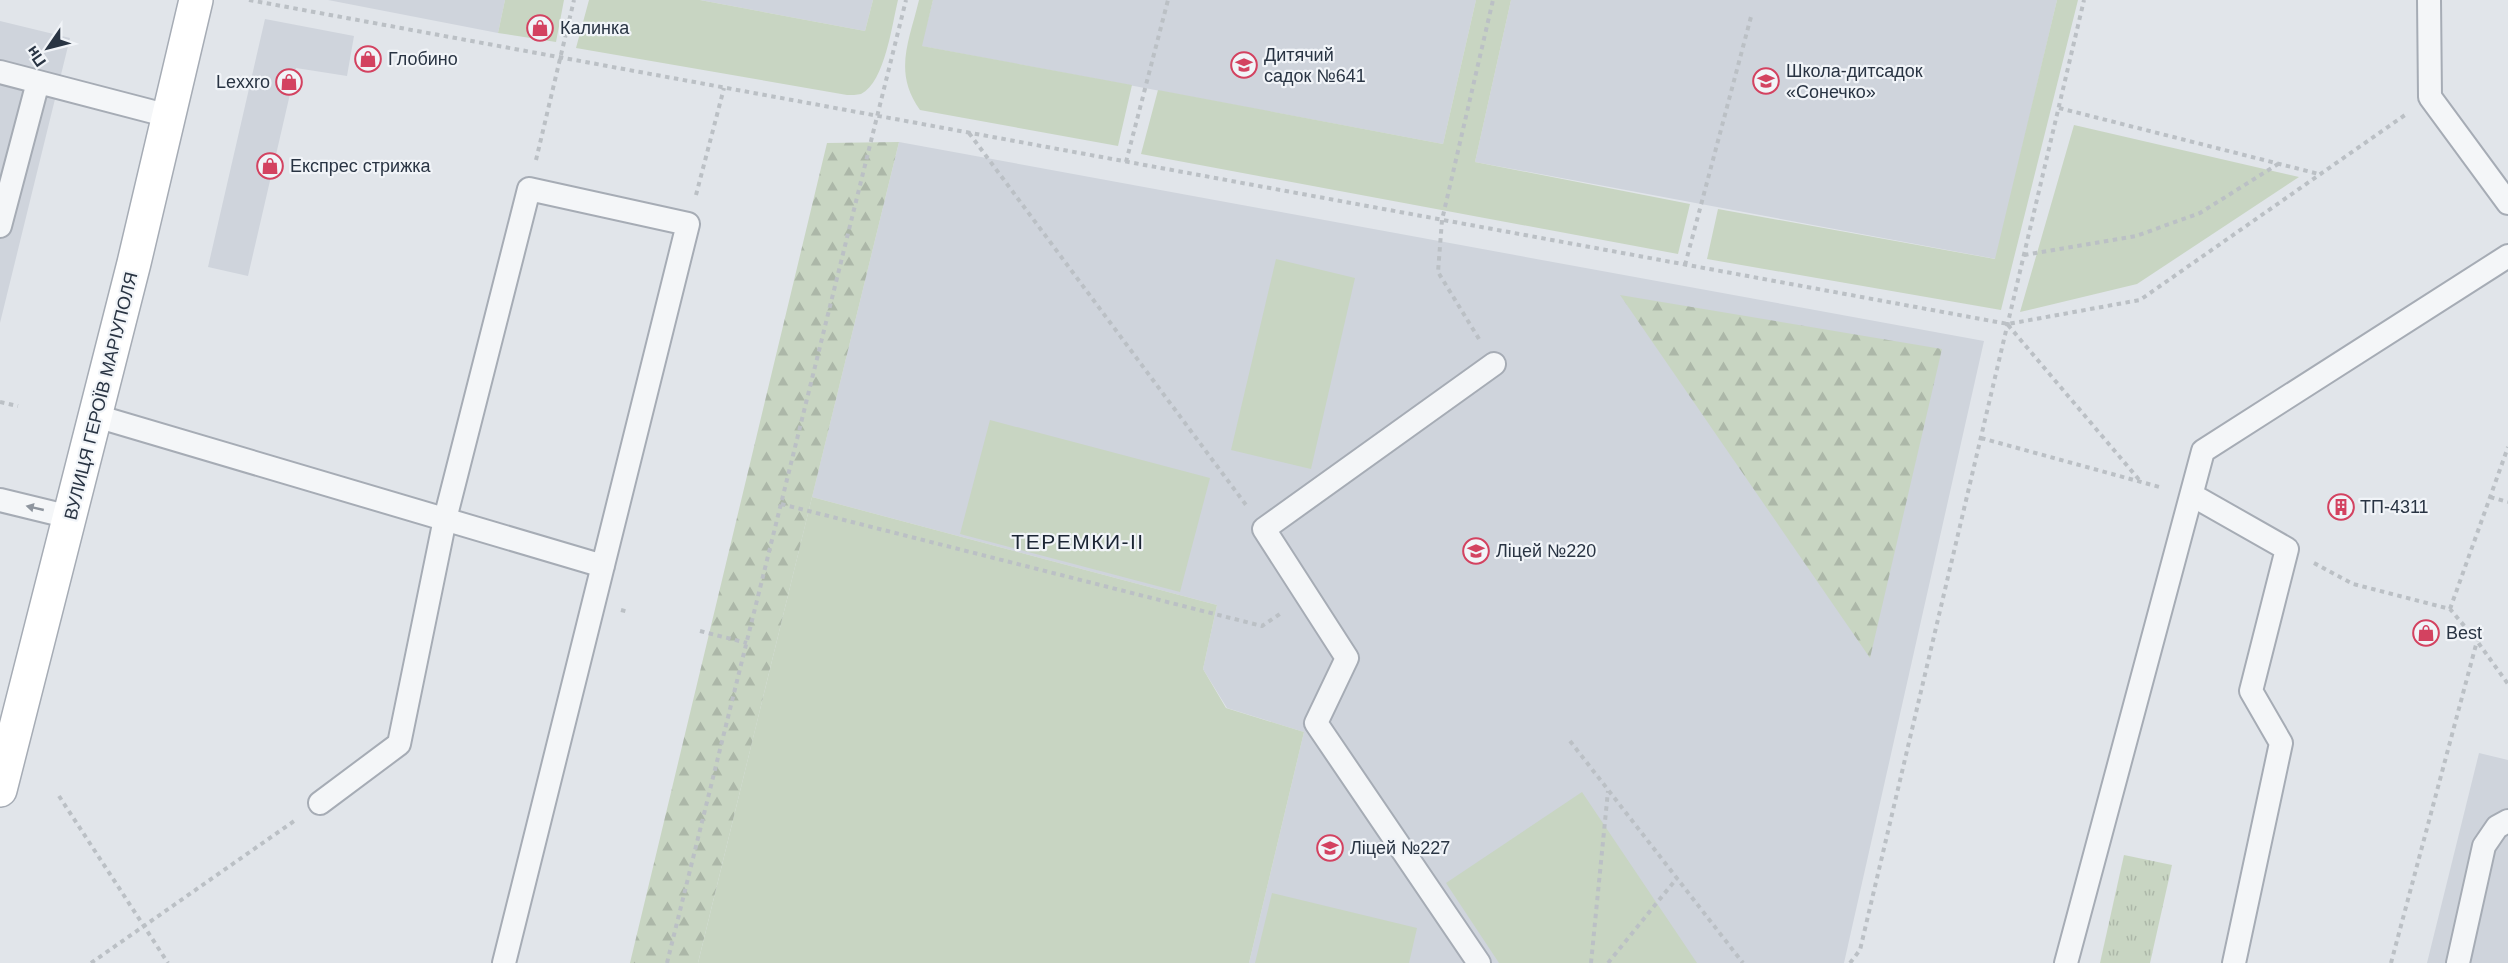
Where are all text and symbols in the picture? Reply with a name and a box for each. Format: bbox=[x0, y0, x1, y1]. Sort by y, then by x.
shop icon: Калинка bbox=[525, 13, 555, 43]
north arrow bbox=[18, 18, 78, 78]
place label: Калинка bbox=[560, 18, 630, 38]
text: Пн bbox=[23, 43, 49, 70]
shop icon: Глобино bbox=[353, 44, 383, 74]
place label: Дитячий садок №641 bbox=[1264, 45, 1366, 86]
place label: Глобино bbox=[388, 49, 458, 69]
school or university icon: Дитячий садок №641 bbox=[1229, 50, 1259, 80]
place label: Школа-дитсадок «Сонечко» bbox=[1786, 61, 1923, 102]
school or university icon: Школа-дитсадок «Сонечко» bbox=[1751, 66, 1781, 96]
shop icon: Lexxro bbox=[274, 67, 304, 97]
place label: Lexxro bbox=[216, 72, 270, 92]
shop icon: Експрес стрижка bbox=[255, 151, 285, 181]
place label: Експрес стрижка bbox=[290, 156, 431, 176]
street label: ВУЛИЦЯ ГЕРОЇВ МАРІУПОЛЯ bbox=[60, 270, 142, 522]
building icon: ТП-4311 bbox=[2326, 492, 2356, 522]
place label: ТП-4311 bbox=[2360, 497, 2429, 517]
one-way arrow bbox=[26, 503, 44, 513]
district label: ТЕРЕМКИ-ІІ bbox=[1011, 530, 1145, 553]
school or university icon: Ліцей №220 bbox=[1461, 536, 1491, 566]
place label: Ліцей №220 bbox=[1496, 541, 1596, 561]
shop icon: Best bbox=[2411, 618, 2441, 648]
place label: Best bbox=[2446, 623, 2482, 643]
school or university icon: Ліцей №227 bbox=[1315, 833, 1345, 863]
place label: Ліцей №227 bbox=[1350, 838, 1450, 858]

